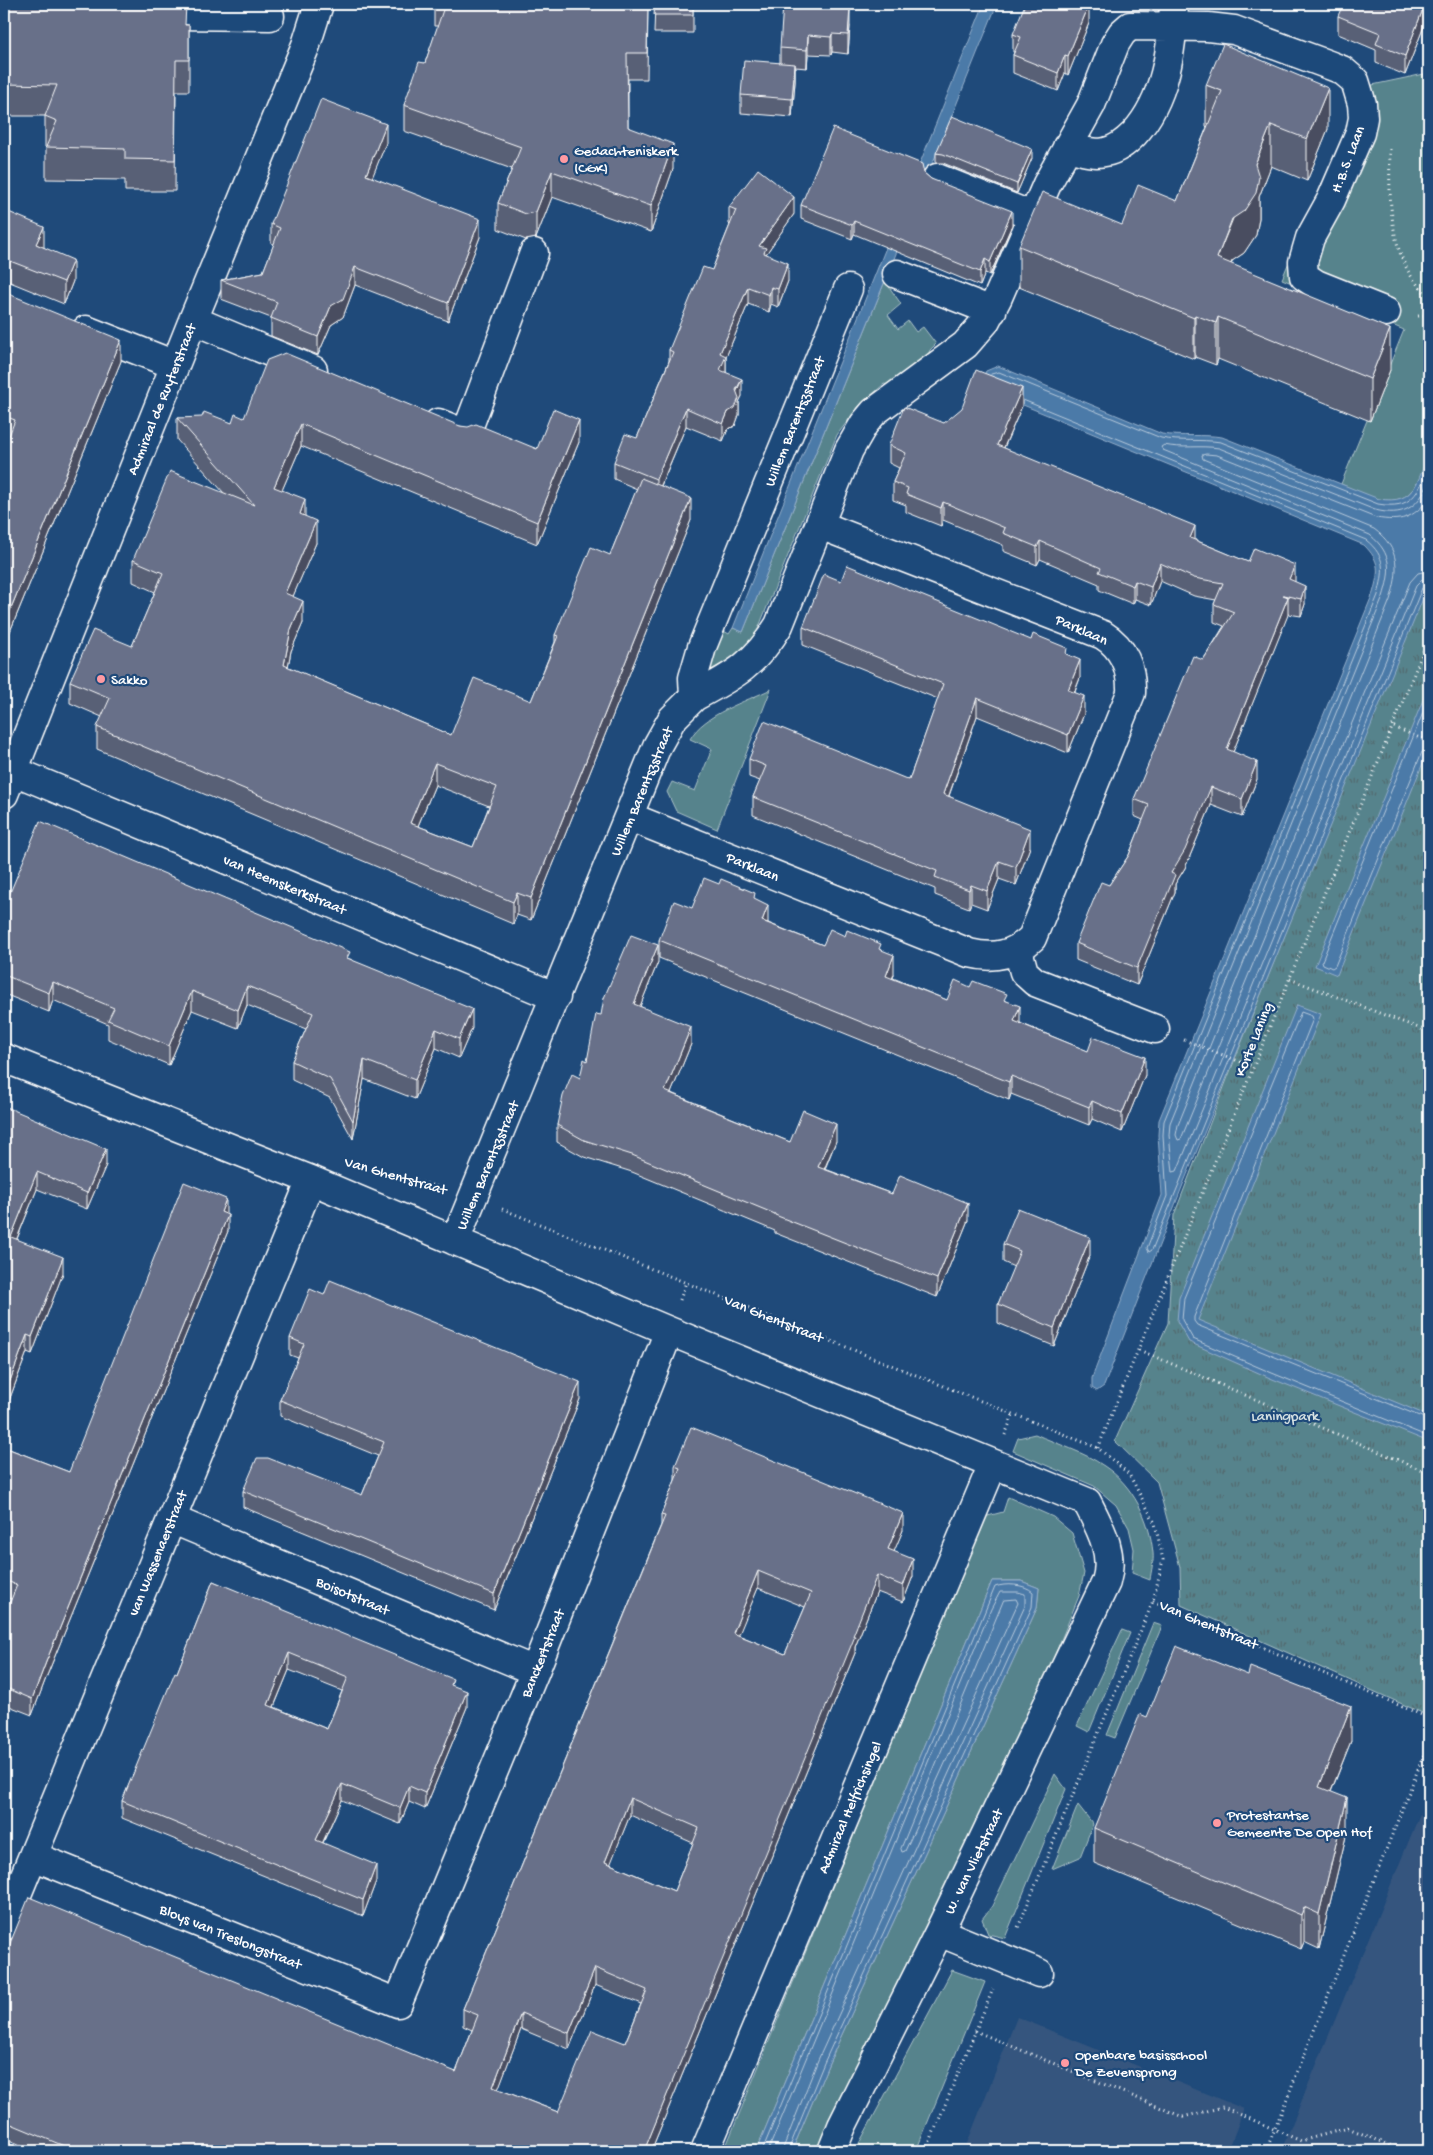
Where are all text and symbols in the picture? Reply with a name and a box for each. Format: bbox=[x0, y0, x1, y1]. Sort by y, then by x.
street label: H.B.S. Laan bbox=[1328, 124, 1370, 196]
place label: Gedachteniskerk (CGK) bbox=[574, 143, 679, 178]
marker: Gedachteniskerk (CGK) bbox=[558, 153, 570, 165]
street label: Admiraal de Ruyterstraat bbox=[124, 320, 202, 478]
street label: Willem Barentszstraat bbox=[762, 352, 831, 489]
street label: Parklaan bbox=[1051, 611, 1110, 650]
place label: Sakko bbox=[111, 672, 148, 690]
marker: Sakko bbox=[95, 673, 107, 685]
street label: Willem Barentszstraat bbox=[607, 723, 679, 859]
street label: Parklaan bbox=[722, 849, 781, 887]
street label: van Heemskerkstraat bbox=[220, 852, 350, 921]
street label: Korte Laning bbox=[1232, 1000, 1278, 1080]
street label: Willem Barentszstraat bbox=[453, 1097, 525, 1233]
street label: Van Ghentstraat bbox=[341, 1153, 450, 1201]
street label: Van Ghentstraat bbox=[720, 1291, 827, 1349]
park label: Laningpark bbox=[1251, 1408, 1320, 1426]
street label: van Wassenaerstraat bbox=[125, 1487, 193, 1619]
street label: Boisotstraat bbox=[312, 1573, 393, 1621]
street label: Van Ghentstraat bbox=[1155, 1597, 1262, 1655]
street label: Banckertstraat bbox=[518, 1605, 570, 1702]
street label: Admiraal Helfrichsingel bbox=[815, 1739, 887, 1877]
street label: W. van Vlietstraat bbox=[941, 1805, 1009, 1918]
place label: Protestantse Gemeente De Open Hof bbox=[1226, 1807, 1373, 1842]
marker: Protestantse Gemeente De Open Hof bbox=[1211, 1817, 1223, 1829]
street label: Bloys van Treslongstraat bbox=[156, 1901, 306, 1975]
place label: Openbare basisschool De Zevensprong bbox=[1074, 2047, 1207, 2082]
marker: Openbare basisschool De Zevensprong bbox=[1059, 2057, 1071, 2069]

